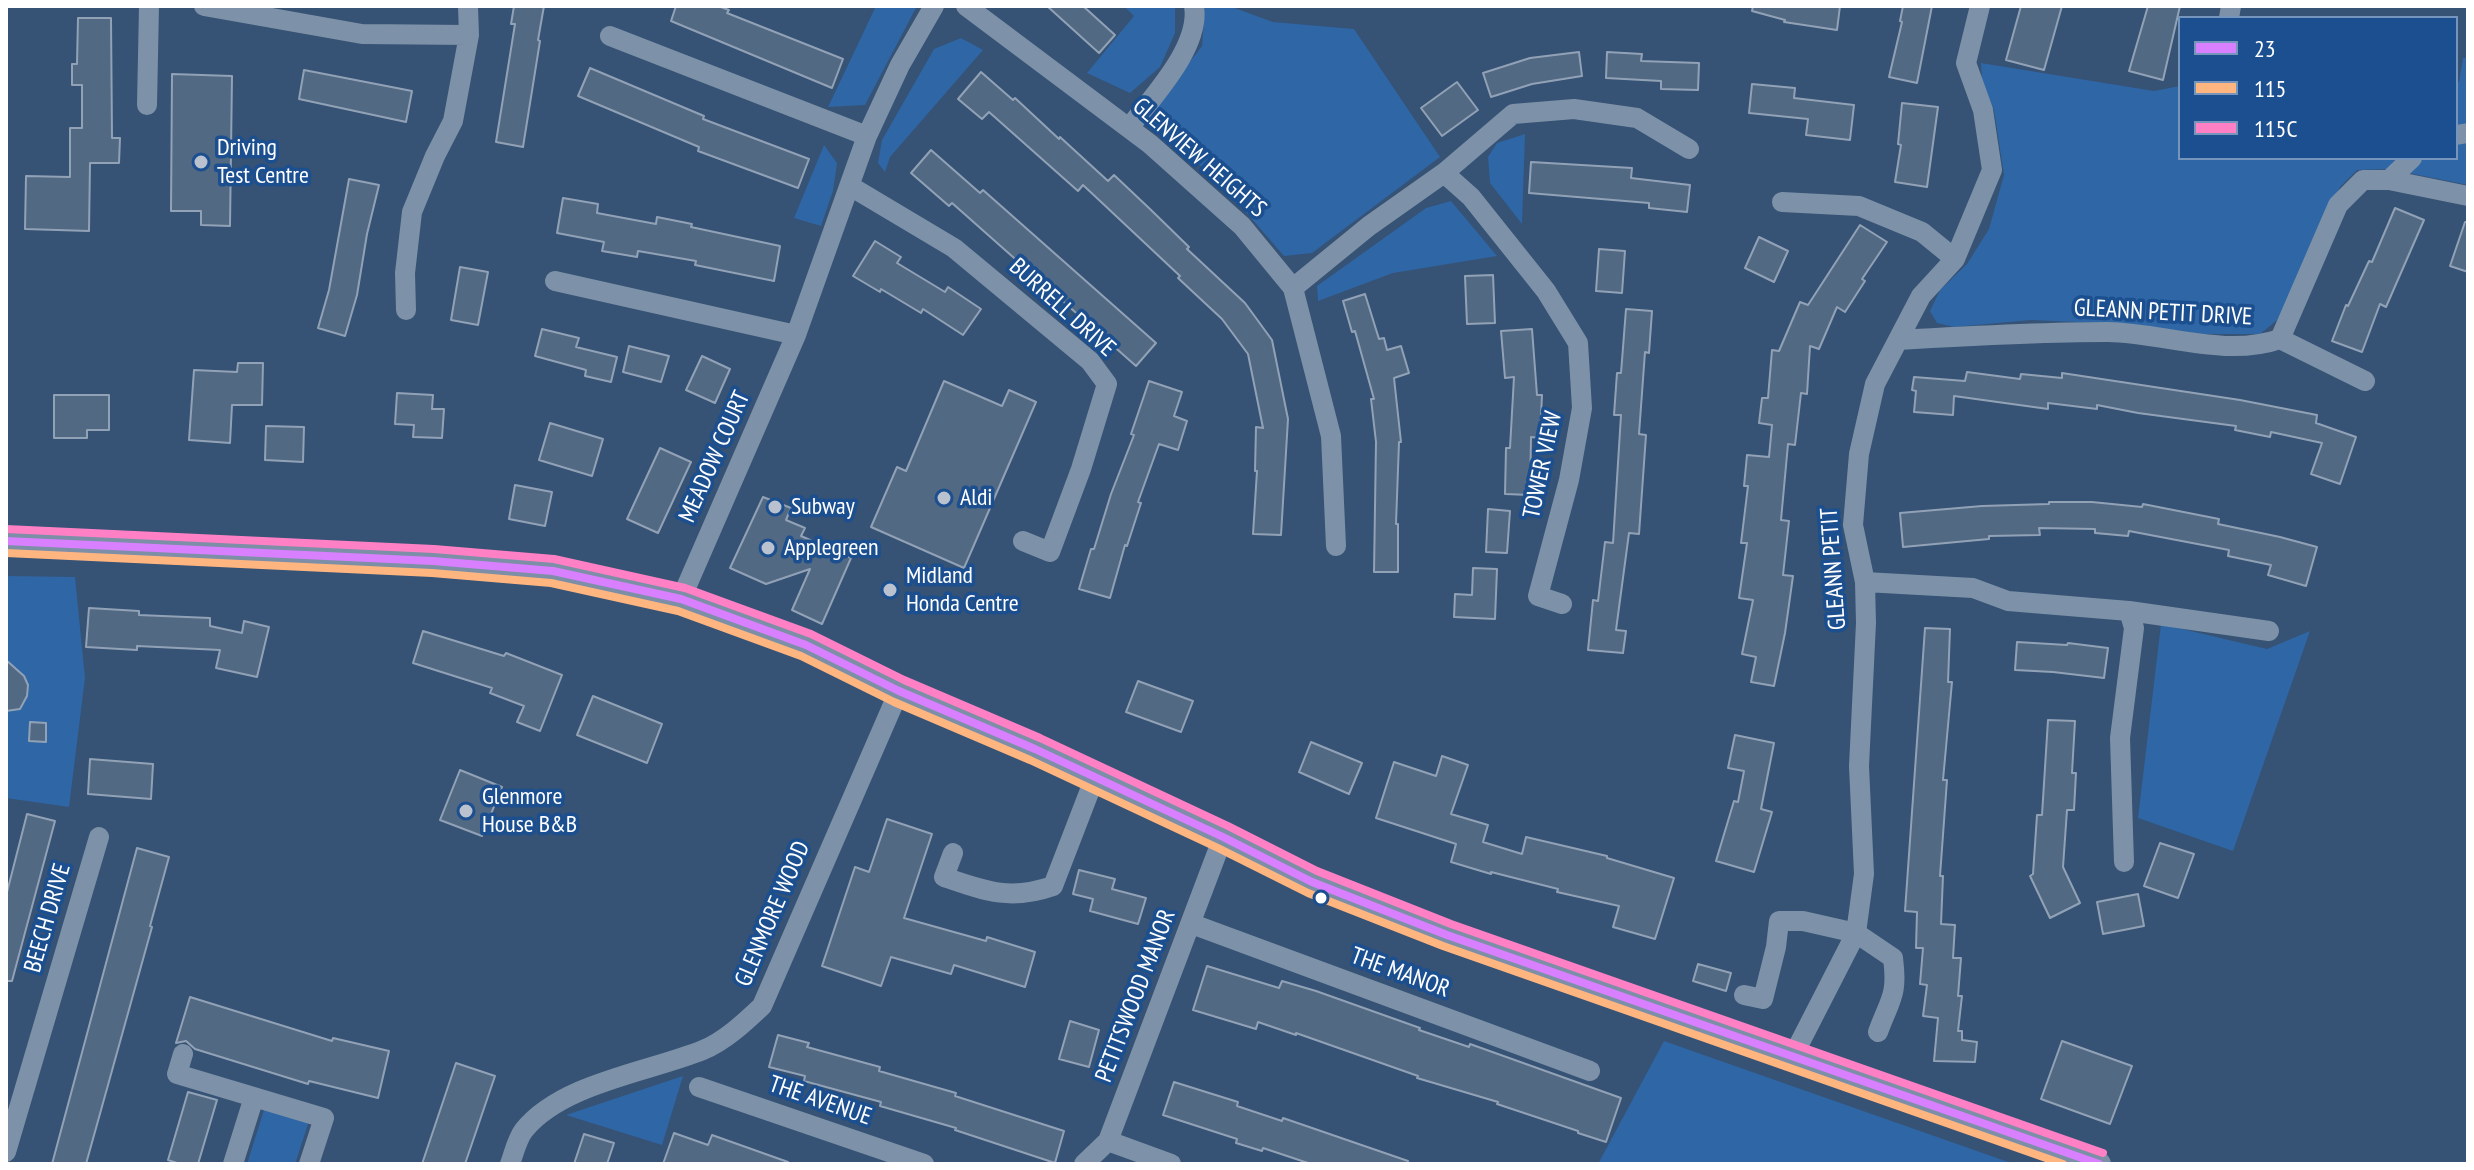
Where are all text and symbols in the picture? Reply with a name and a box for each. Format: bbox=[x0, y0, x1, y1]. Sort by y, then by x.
legend bbox=[2178, 16, 2458, 160]
text: 23 bbox=[2254, 33, 2276, 64]
text: 115 bbox=[2254, 73, 2286, 104]
street label: GLENVIEW HEIGHTS bbox=[1126, 92, 1272, 224]
text: 115C bbox=[2254, 113, 2297, 144]
place label: Driving Test Centre bbox=[217, 134, 309, 190]
marker: Driving Test Centre bbox=[192, 153, 210, 171]
street label: BURRELL DRIVE bbox=[1003, 253, 1121, 363]
street label: GLEANN PETIT DRIVE bbox=[2073, 294, 2253, 332]
street label: MEADOW COURT bbox=[673, 387, 757, 527]
street label: TOWER VIEW bbox=[1518, 409, 1568, 521]
place label: Aldi bbox=[960, 484, 993, 512]
marker: Aldi bbox=[935, 489, 953, 507]
place label: Subway bbox=[791, 493, 855, 521]
marker: Subway bbox=[766, 498, 784, 516]
street label: GLEANN PETIT bbox=[1815, 507, 1853, 631]
place label: Applegreen bbox=[784, 534, 879, 562]
marker: Applegreen bbox=[759, 539, 777, 557]
place label: Midland Honda Centre bbox=[906, 562, 1019, 618]
marker: Midland Honda Centre bbox=[881, 581, 899, 599]
place label: Glenmore House B&B bbox=[482, 783, 577, 839]
marker: Glenmore House B&B bbox=[457, 802, 475, 820]
street label: GLENMORE WOOD bbox=[729, 837, 817, 991]
street label: BEECH DRIVE bbox=[19, 860, 77, 976]
unlabelled marker bbox=[1313, 890, 1329, 906]
street label: PETITSWOOD MANOR bbox=[1090, 906, 1182, 1086]
street label: THE MANOR bbox=[1347, 942, 1453, 1004]
street label: THE AVENUE bbox=[765, 1070, 875, 1132]

